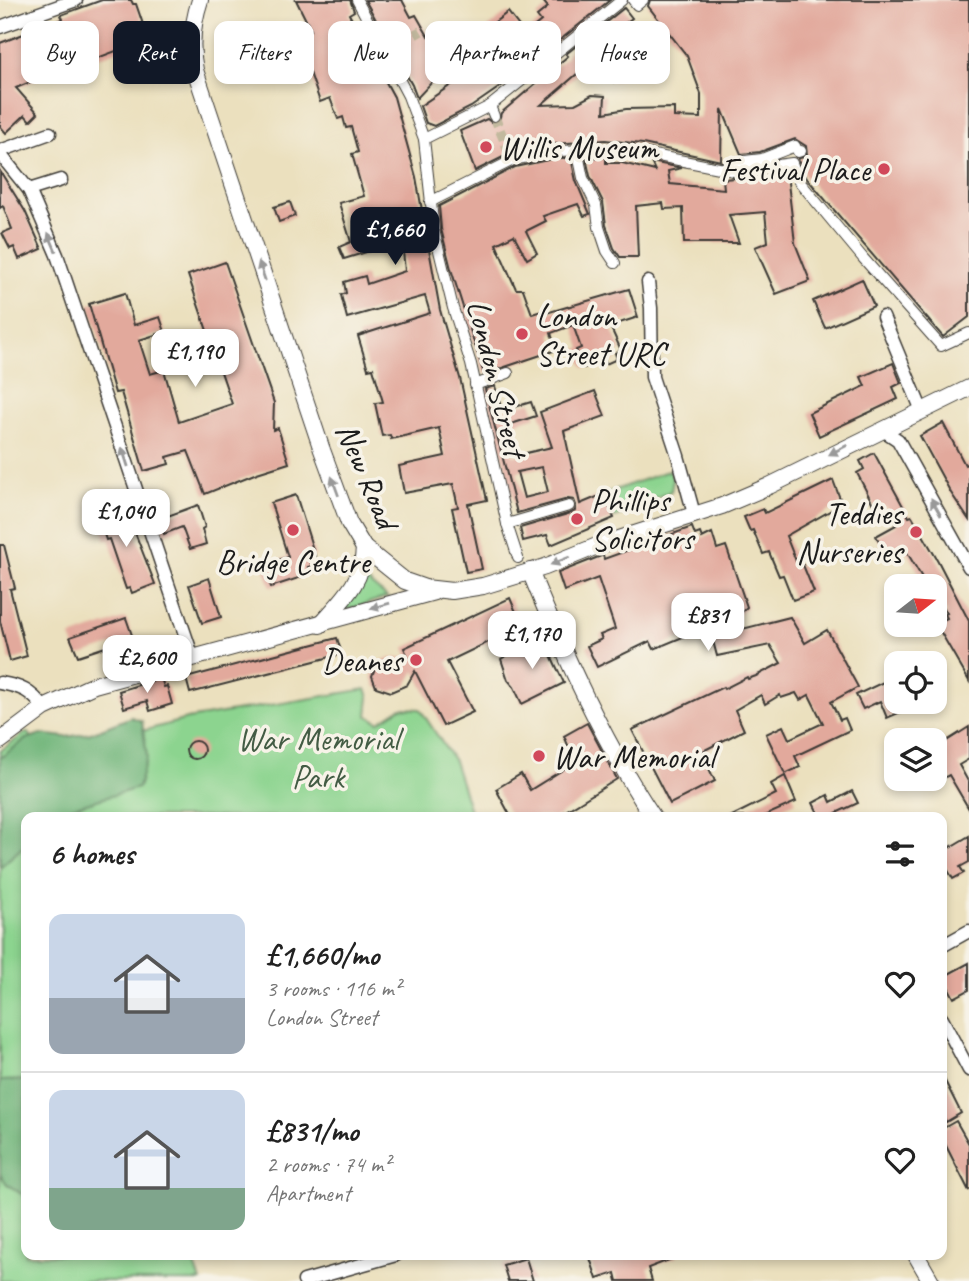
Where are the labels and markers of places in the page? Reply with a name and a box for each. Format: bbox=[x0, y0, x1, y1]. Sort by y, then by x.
place label: Willis Museum bbox=[500, 127, 660, 169]
marker: Willis Museum bbox=[478, 139, 494, 155]
place label: Festival Place bbox=[720, 149, 872, 191]
marker: Festival Place bbox=[876, 161, 892, 177]
pin: £1,660 bbox=[338, 208, 452, 267]
place label: London Street URC bbox=[536, 295, 669, 375]
marker: London Street URC bbox=[514, 326, 530, 342]
pin: £1,190 bbox=[138, 330, 252, 389]
place label: Phillips Solicitors bbox=[591, 480, 696, 560]
pin: £1,040 bbox=[69, 490, 183, 549]
place label: Teddies Nurseries bbox=[796, 493, 905, 573]
marker: Phillips Solicitors bbox=[569, 511, 585, 527]
marker: Bridge Centre bbox=[285, 522, 301, 538]
marker: Teddies Nurseries bbox=[908, 524, 924, 540]
place label: Bridge Centre bbox=[216, 541, 372, 583]
pin: £831 bbox=[667, 594, 749, 653]
pin: £1,170 bbox=[475, 612, 589, 671]
pin: £2,600 bbox=[90, 636, 204, 695]
place label: Deanes bbox=[322, 640, 405, 682]
marker: Deanes bbox=[408, 652, 424, 668]
place label: War Memorial bbox=[553, 736, 720, 778]
marker: War Memorial bbox=[531, 748, 547, 764]

